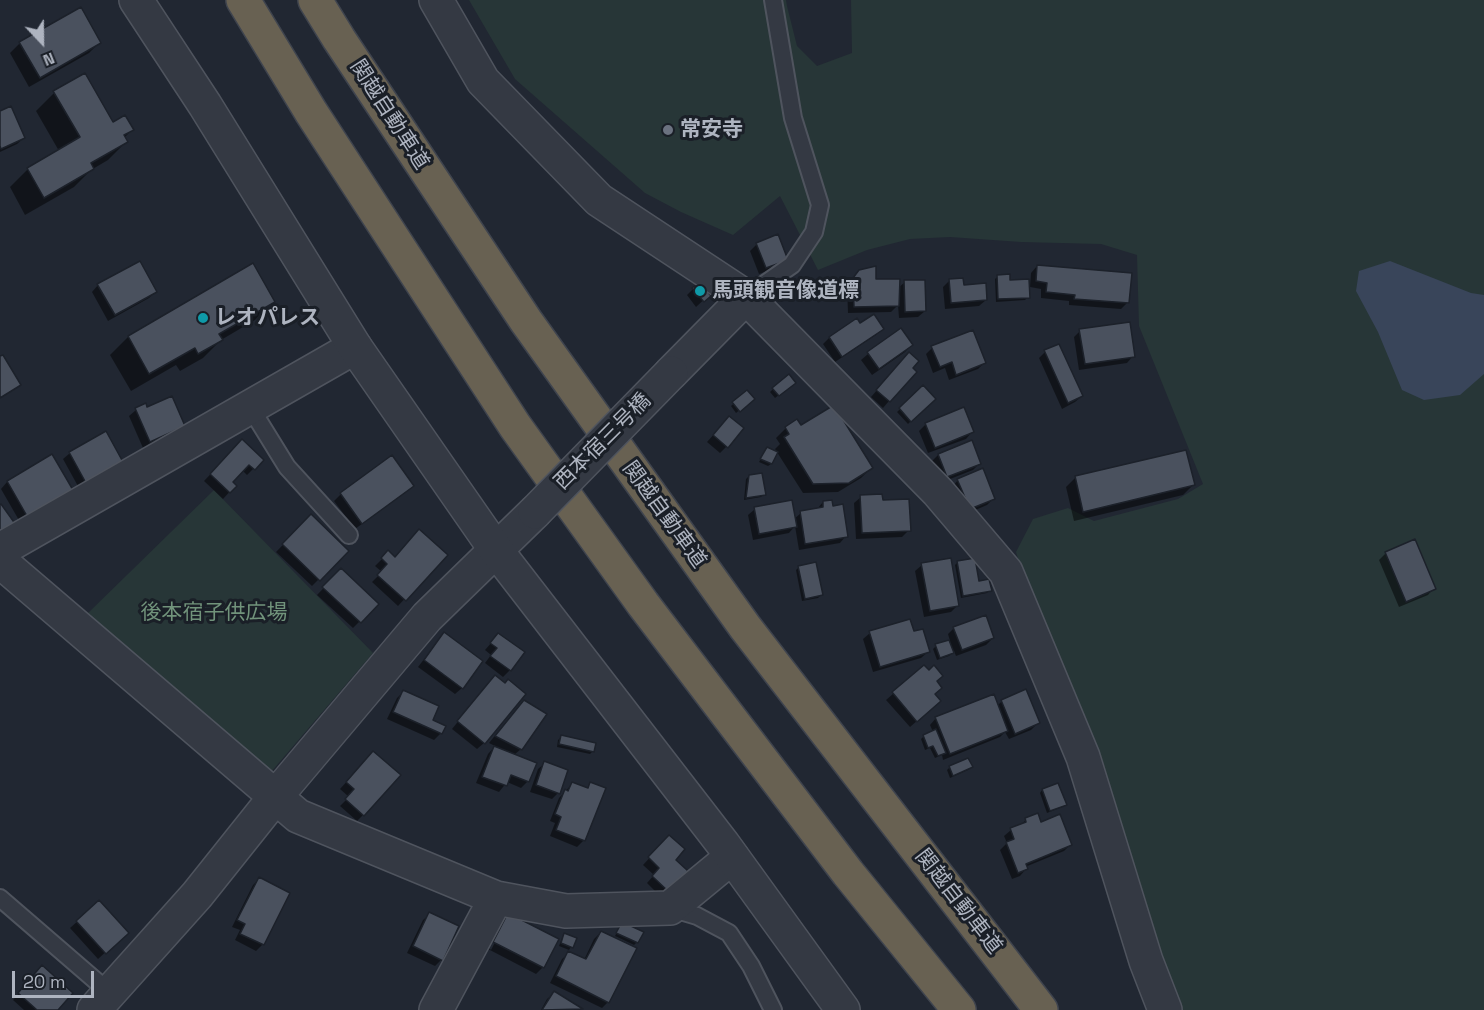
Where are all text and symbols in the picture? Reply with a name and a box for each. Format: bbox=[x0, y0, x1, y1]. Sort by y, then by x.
north arrow bbox=[12, 12, 72, 72]
text: N bbox=[40, 47, 58, 71]
street label: 関越自動車道 bbox=[344, 55, 434, 175]
place label: 常安寺 bbox=[680, 117, 743, 143]
marker: 常安寺 bbox=[661, 123, 675, 137]
place label: 馬頭観音像道標 bbox=[712, 278, 859, 304]
marker: 馬頭観音像道標 bbox=[693, 284, 707, 298]
place label: レオパレス bbox=[215, 305, 320, 331]
marker: レオパレス bbox=[196, 311, 210, 325]
street label: 西本宿三号橋 bbox=[550, 389, 656, 495]
street label: 関越自動車道 bbox=[617, 457, 711, 573]
park label: 後本宿子供広場 bbox=[141, 600, 287, 626]
street label: 関越自動車道 bbox=[909, 845, 1007, 959]
scale bar bbox=[15, 959, 98, 997]
text: 20 m bbox=[23, 970, 66, 993]

